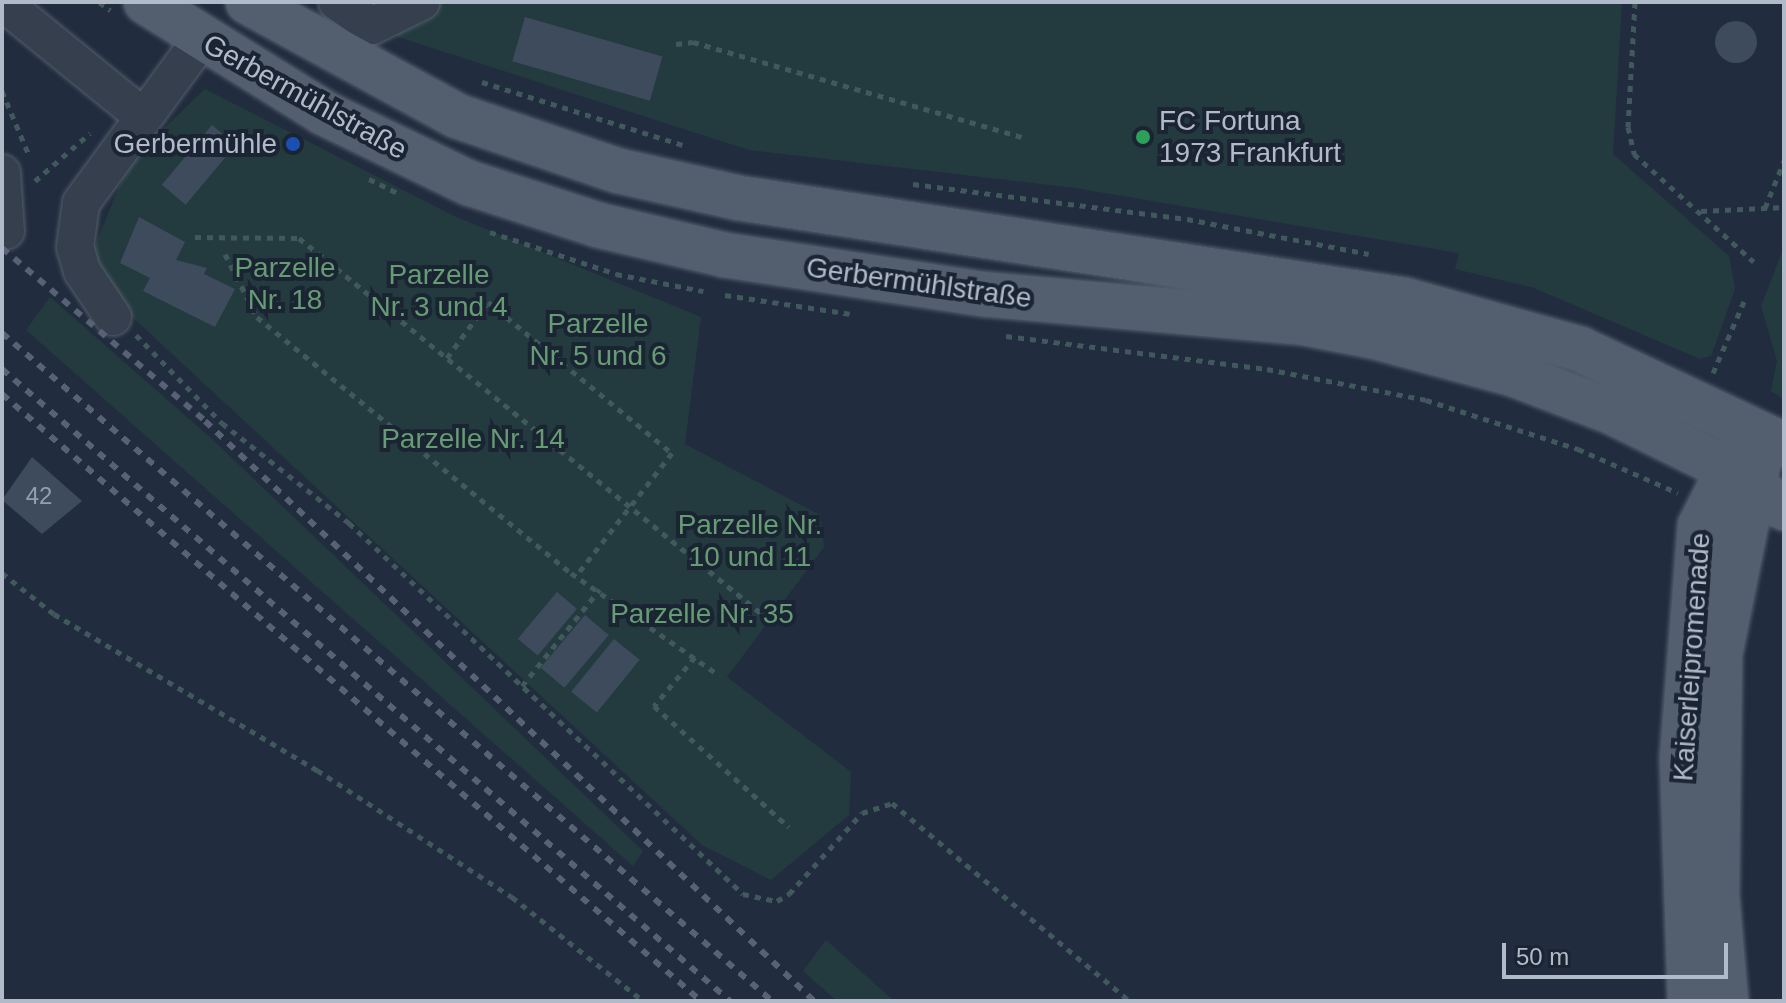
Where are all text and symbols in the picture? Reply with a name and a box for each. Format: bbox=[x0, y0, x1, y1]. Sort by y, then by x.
street label: Gerbermühlstraße bbox=[198, 27, 412, 167]
place label: FC Fortuna 1973 Frankfurt bbox=[1159, 104, 1341, 170]
place label: Gerbermühle bbox=[114, 127, 277, 161]
marker: FC Fortuna 1973 Frankfurt bbox=[1134, 128, 1152, 146]
marker: Gerbermühle bbox=[284, 135, 302, 153]
park label: Parzelle Nr. 18 bbox=[234, 251, 336, 317]
street label: Gerbermühlstraße bbox=[804, 251, 1034, 315]
park label: Parzelle Nr. 3 und 4 bbox=[371, 258, 507, 324]
park label: Parzelle Nr. 5 und 6 bbox=[530, 307, 666, 373]
park label: Parzelle Nr. 14 bbox=[381, 422, 565, 456]
house number: 42 bbox=[26, 482, 52, 510]
park label: Parzelle Nr. 10 und 11 bbox=[678, 508, 822, 574]
street label: Kaiserleipromenade bbox=[1667, 532, 1717, 782]
park label: Parzelle Nr. 35 bbox=[610, 597, 794, 631]
scale bar bbox=[1506, 927, 1732, 977]
text: 50 m bbox=[1516, 943, 1569, 970]

